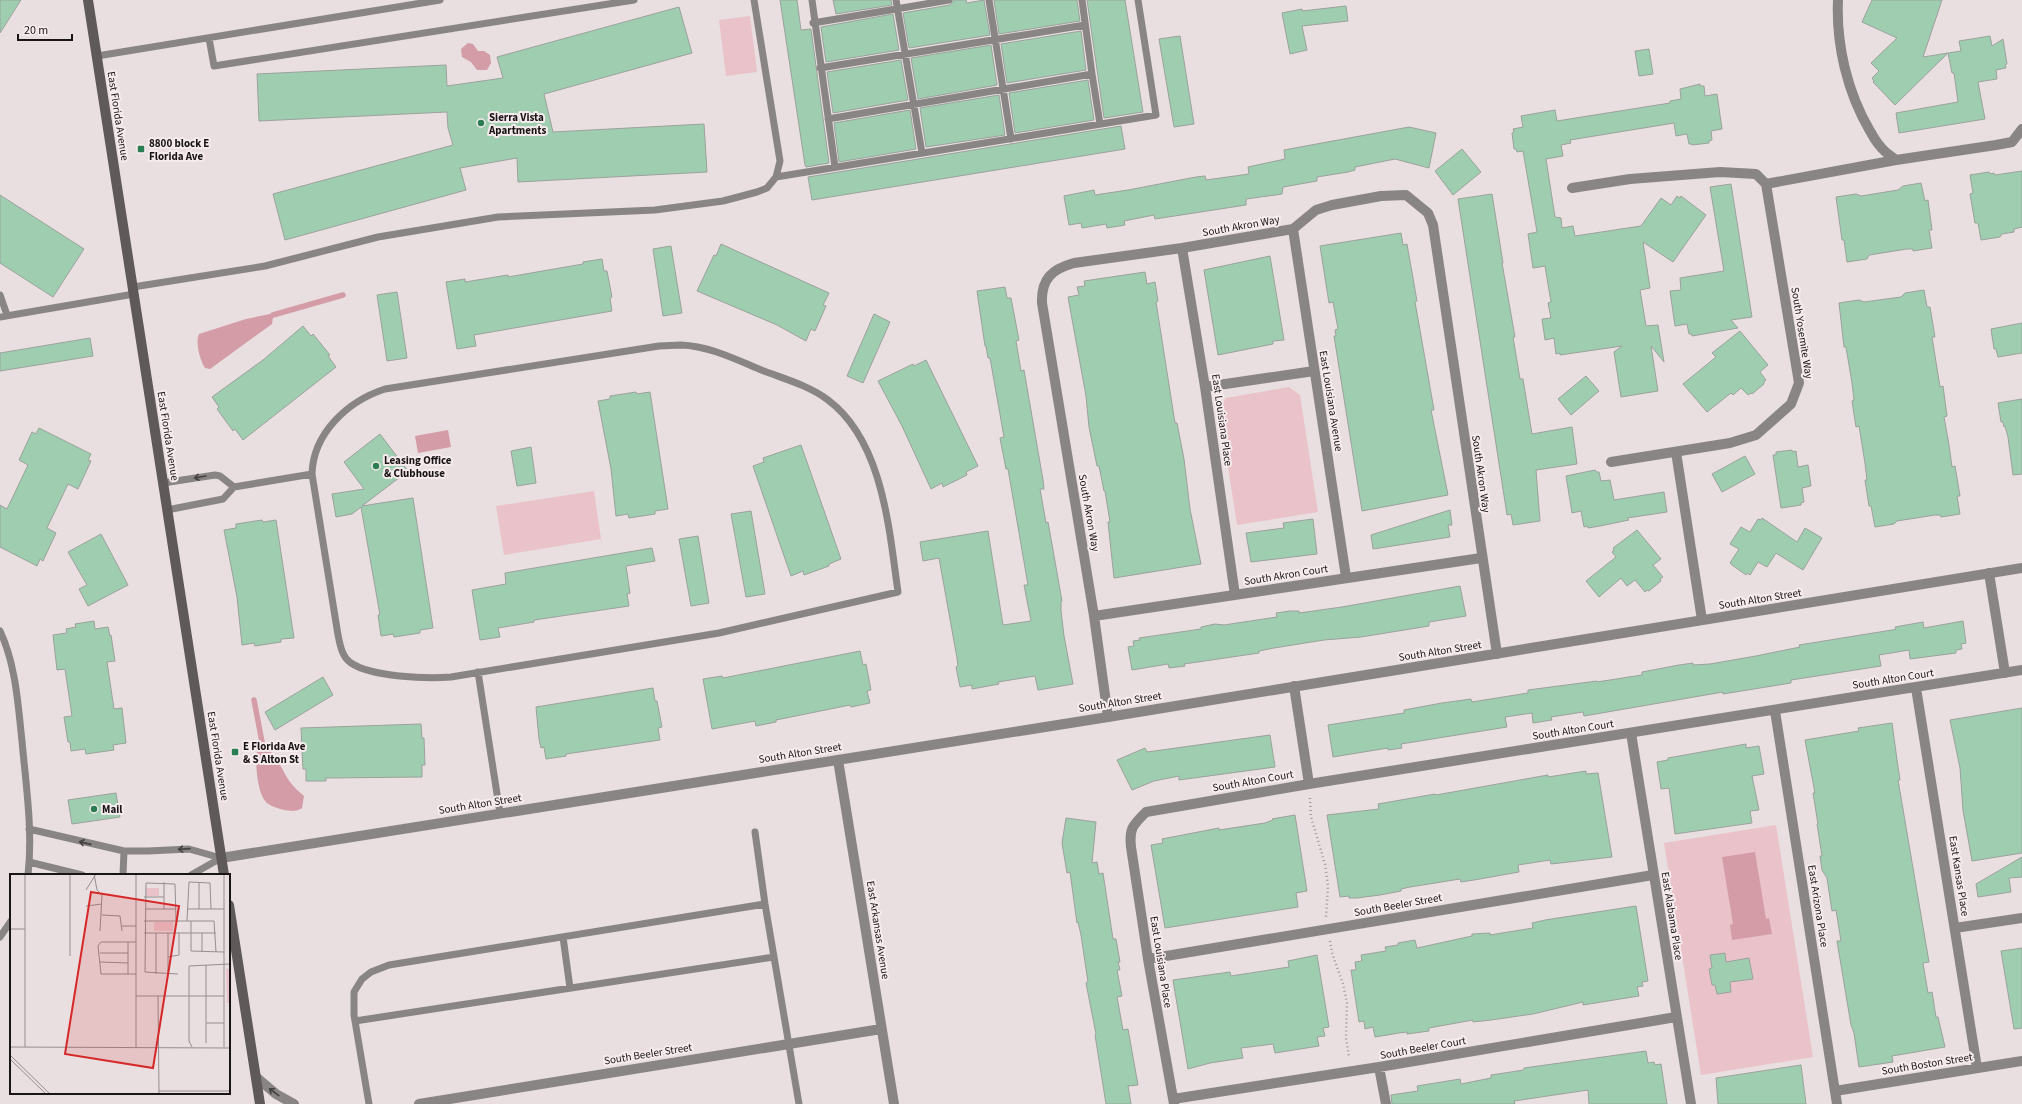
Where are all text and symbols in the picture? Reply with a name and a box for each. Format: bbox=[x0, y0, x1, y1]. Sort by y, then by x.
scale bar bbox=[18, 16, 72, 42]
text: 20 m bbox=[24, 22, 48, 39]
street label: East Florida Avenue bbox=[104, 70, 133, 162]
place label: Sierra Vista Apartments bbox=[488, 110, 546, 138]
marker: Sierra Vista Apartments bbox=[476, 118, 486, 128]
place label: 8800 block E Florida Ave bbox=[149, 136, 209, 164]
marker: 8800 block E Florida Ave bbox=[136, 144, 146, 154]
street label: South Akron Way bbox=[1201, 212, 1281, 240]
street label: South Yosemite Way bbox=[1787, 286, 1817, 380]
street label: East Louisiana Avenue bbox=[1316, 349, 1346, 453]
street label: East Louisiana Place bbox=[1208, 373, 1236, 468]
street label: East Florida Avenue bbox=[154, 390, 183, 482]
street label: South Akron Way bbox=[1468, 434, 1494, 514]
place label: Leasing Office & Clubhouse bbox=[384, 453, 452, 481]
marker: Leasing Office & Clubhouse bbox=[371, 461, 381, 471]
one-way arrow bbox=[194, 473, 207, 481]
street label: South Akron Way bbox=[1075, 473, 1103, 553]
street label: South Akron Court bbox=[1243, 561, 1329, 589]
street label: South Alton Street bbox=[1717, 585, 1803, 613]
street label: South Alton Street bbox=[1397, 637, 1483, 665]
street label: South Alton Court bbox=[1851, 665, 1935, 693]
street label: South Alton Street bbox=[1077, 688, 1163, 716]
street label: East Florida Avenue bbox=[204, 710, 233, 802]
street label: South Alton Court bbox=[1531, 716, 1615, 744]
place label: E Florida Ave & S Alton St bbox=[243, 739, 306, 767]
street label: South Alton Street bbox=[757, 739, 843, 767]
marker: E Florida Ave & S Alton St bbox=[230, 747, 240, 757]
street label: South Alton Court bbox=[1211, 766, 1295, 796]
street label: South Alton Street bbox=[437, 790, 523, 818]
place label: Mail bbox=[102, 802, 123, 817]
marker: Mail bbox=[89, 804, 99, 814]
street label: East Kansas Place bbox=[1945, 835, 1973, 918]
one-way arrow bbox=[79, 839, 92, 847]
one-way arrow bbox=[178, 846, 191, 853]
street label: East Arizona Place bbox=[1804, 864, 1832, 949]
street label: East Alabama Place bbox=[1658, 871, 1686, 962]
inset map bbox=[10, 874, 230, 1094]
street label: East Arkansas Avenue bbox=[863, 880, 893, 981]
street label: South Beeler Street bbox=[1353, 890, 1443, 920]
street label: East Louisiana Place bbox=[1146, 915, 1176, 1010]
street label: South Beeler Court bbox=[1379, 1033, 1467, 1063]
street label: South Beeler Street bbox=[603, 1040, 693, 1068]
street label: South Boston Street bbox=[1880, 1049, 1974, 1079]
one-way arrow bbox=[269, 1088, 280, 1096]

